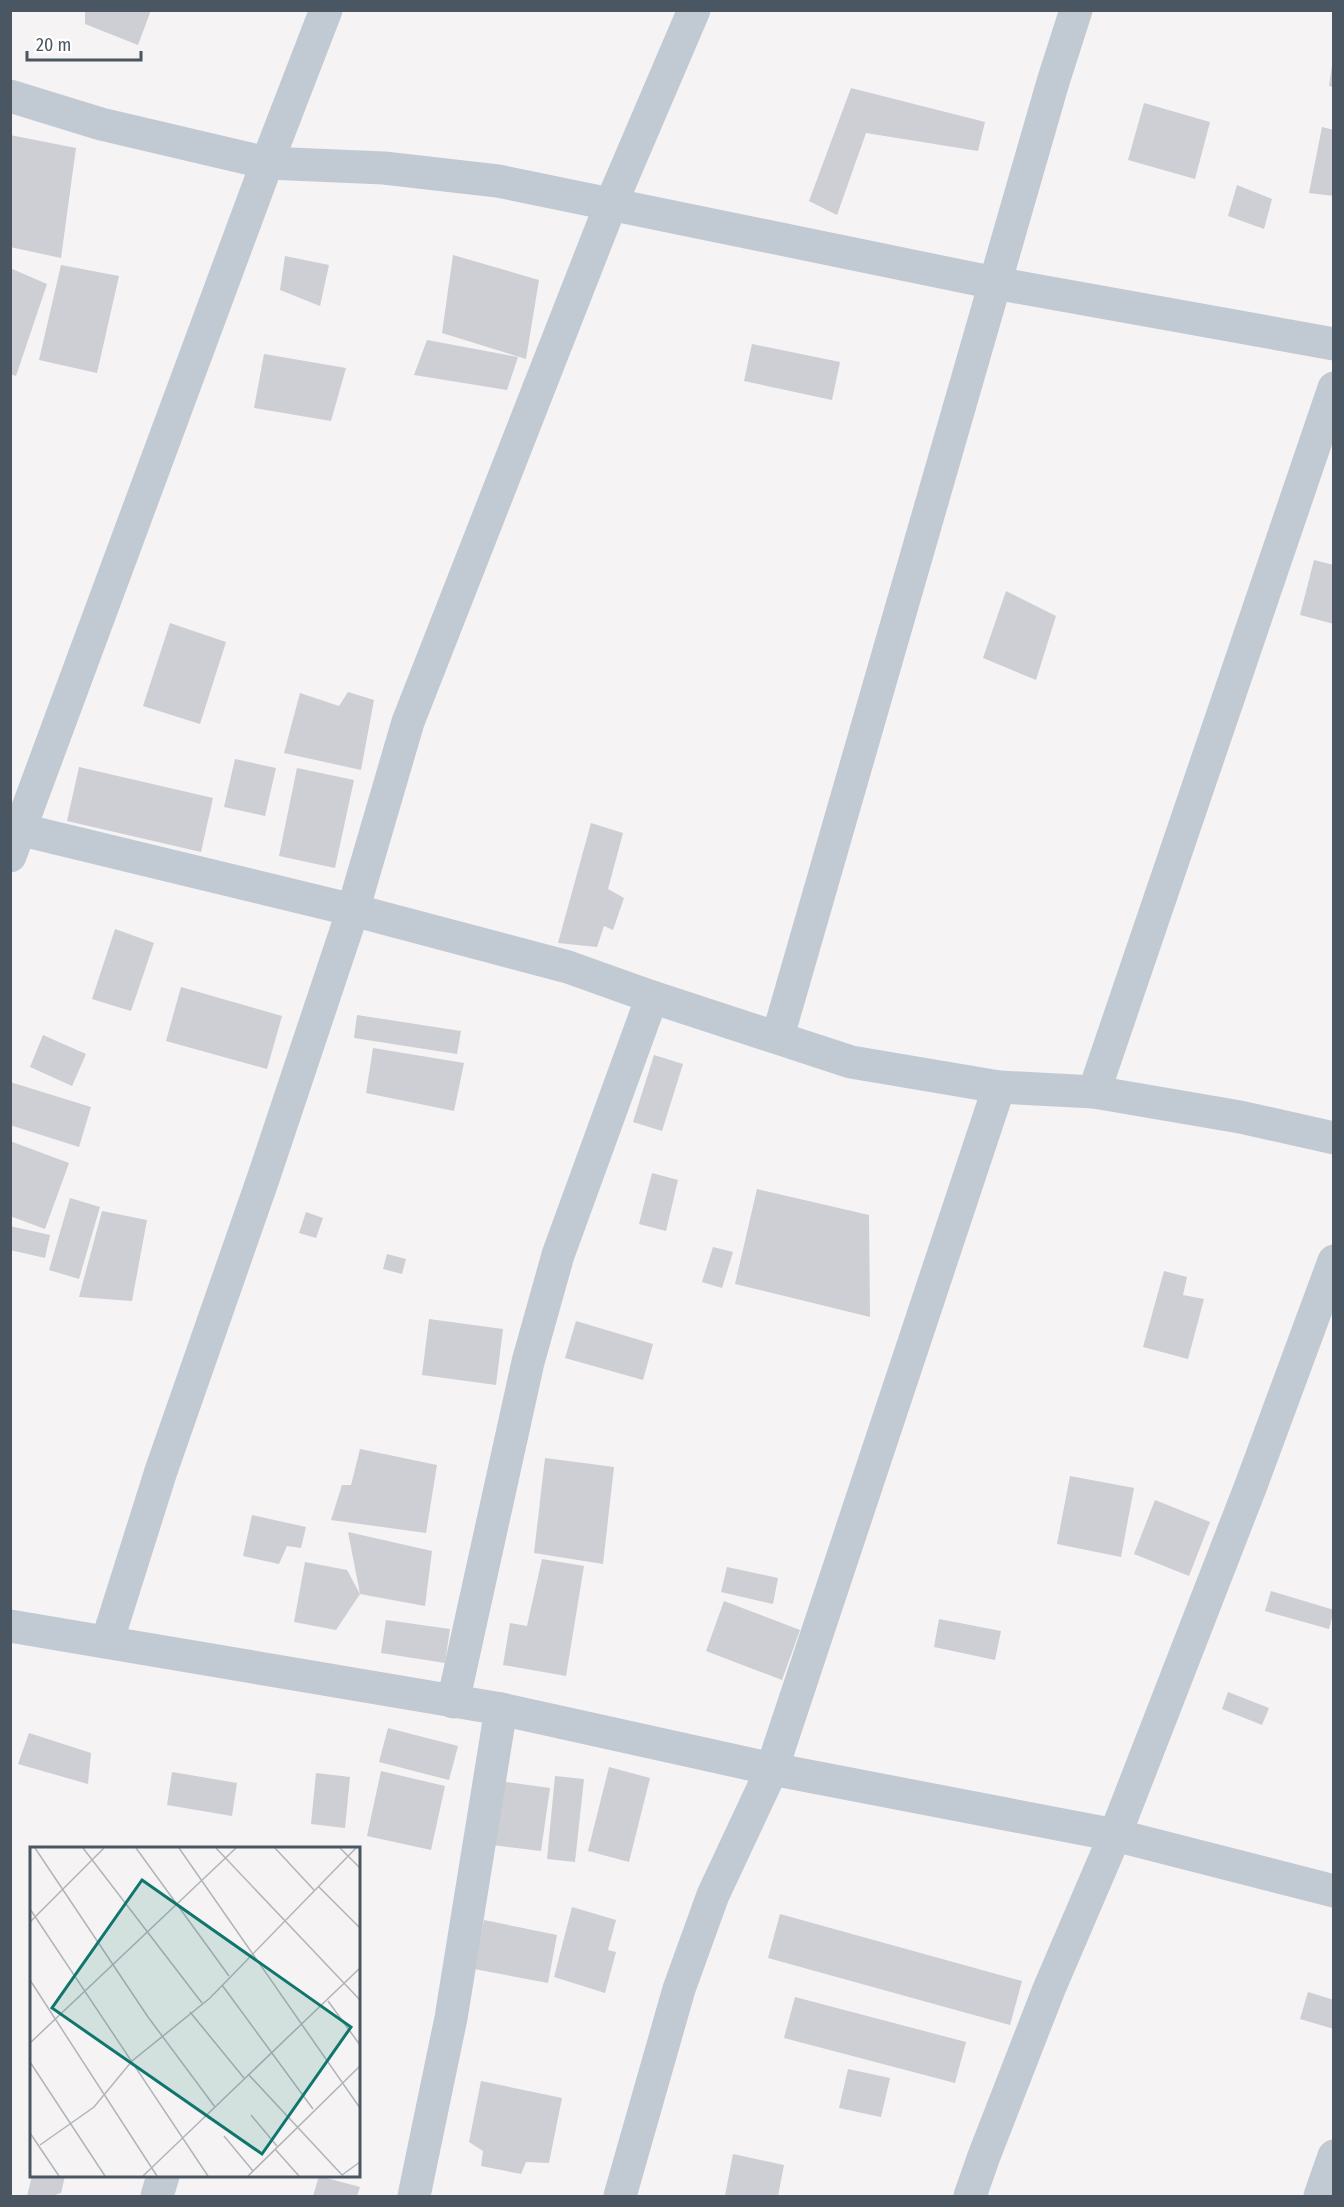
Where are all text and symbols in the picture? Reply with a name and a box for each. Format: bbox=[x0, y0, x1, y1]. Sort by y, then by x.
scale bar bbox=[27, 24, 141, 62]
text: 20 m bbox=[36, 34, 71, 56]
inset map bbox=[30, 1847, 360, 2177]

